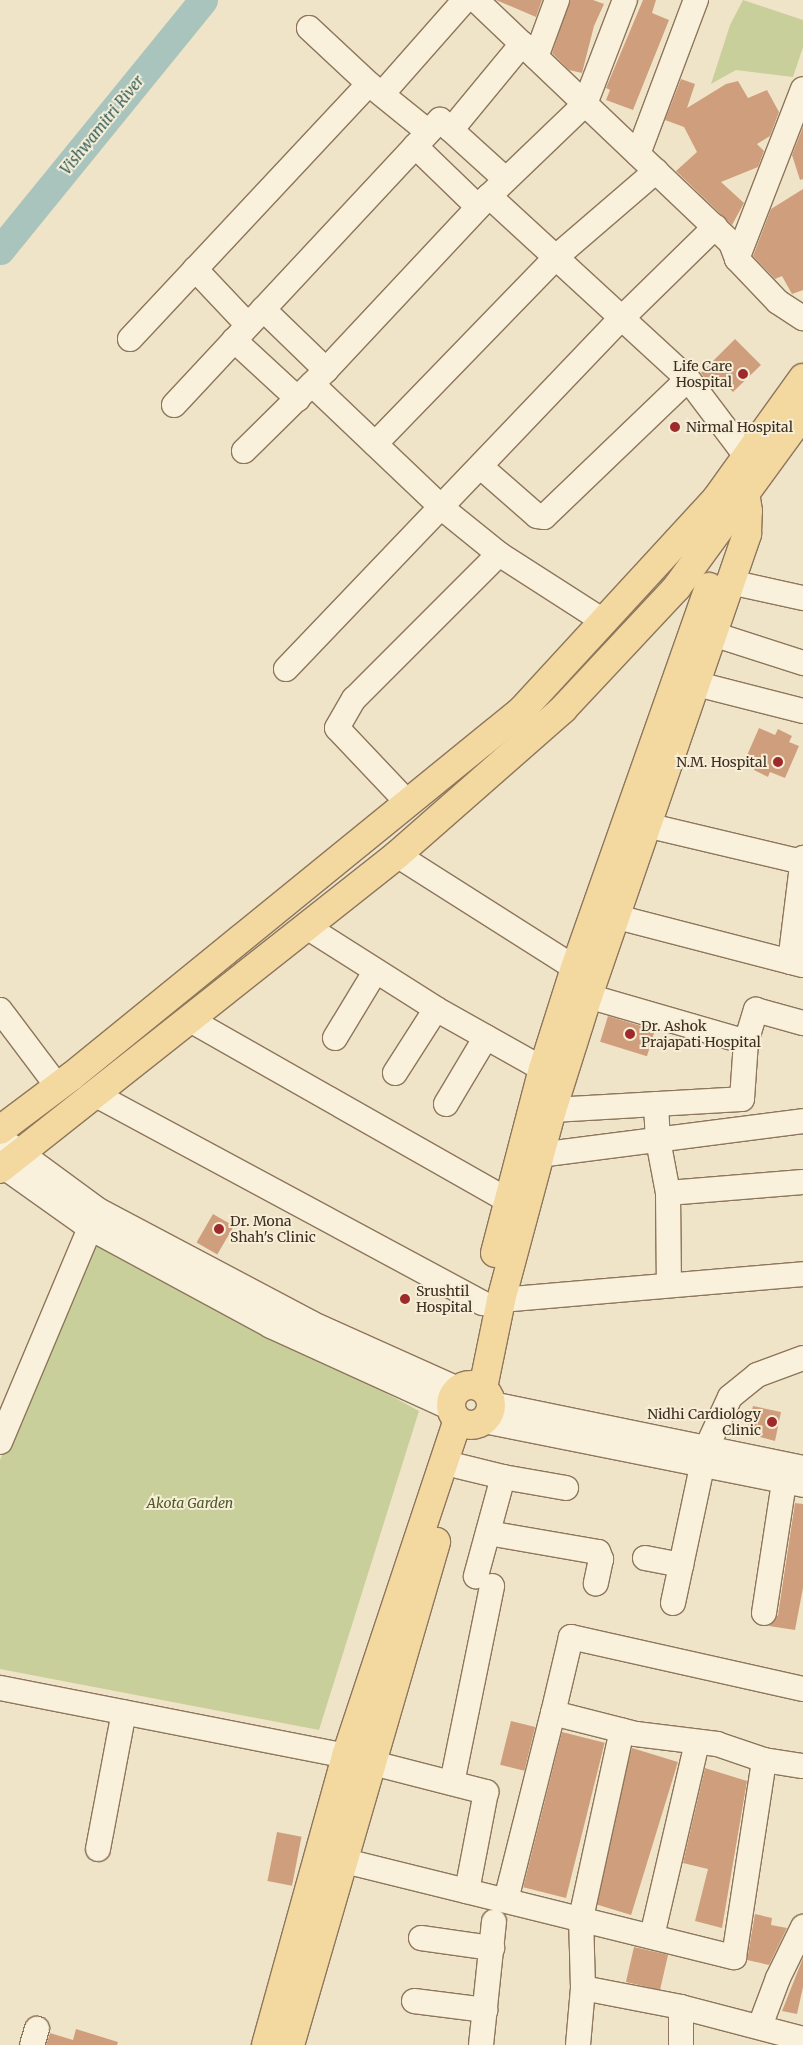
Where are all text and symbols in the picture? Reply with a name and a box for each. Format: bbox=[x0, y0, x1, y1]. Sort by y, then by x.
water label: Vishwamitri River bbox=[57, 72, 147, 178]
place label: Life Care Hospital bbox=[673, 358, 732, 391]
marker: Life Care Hospital bbox=[736, 367, 750, 381]
place label: Nirmal Hospital bbox=[686, 419, 793, 435]
marker: Nirmal Hospital bbox=[668, 420, 682, 434]
place label: N.M. Hospital bbox=[676, 754, 767, 770]
marker: N.M. Hospital bbox=[771, 755, 785, 769]
place label: Dr. Ashok Prajapati Hospital bbox=[641, 1018, 761, 1050]
marker: Dr. Ashok Prajapati Hospital bbox=[623, 1027, 637, 1041]
place label: Dr. Mona Shah's Clinic bbox=[230, 1213, 316, 1246]
marker: Dr. Mona Shah's Clinic bbox=[212, 1222, 226, 1236]
place label: Srushtil Hospital bbox=[416, 1283, 472, 1315]
marker: Srushtil Hospital bbox=[398, 1292, 412, 1306]
place label: Nidhi Cardiology Clinic bbox=[647, 1406, 761, 1438]
marker: Nidhi Cardiology Clinic bbox=[765, 1415, 779, 1429]
park label: Akota Garden bbox=[147, 1495, 233, 1511]

